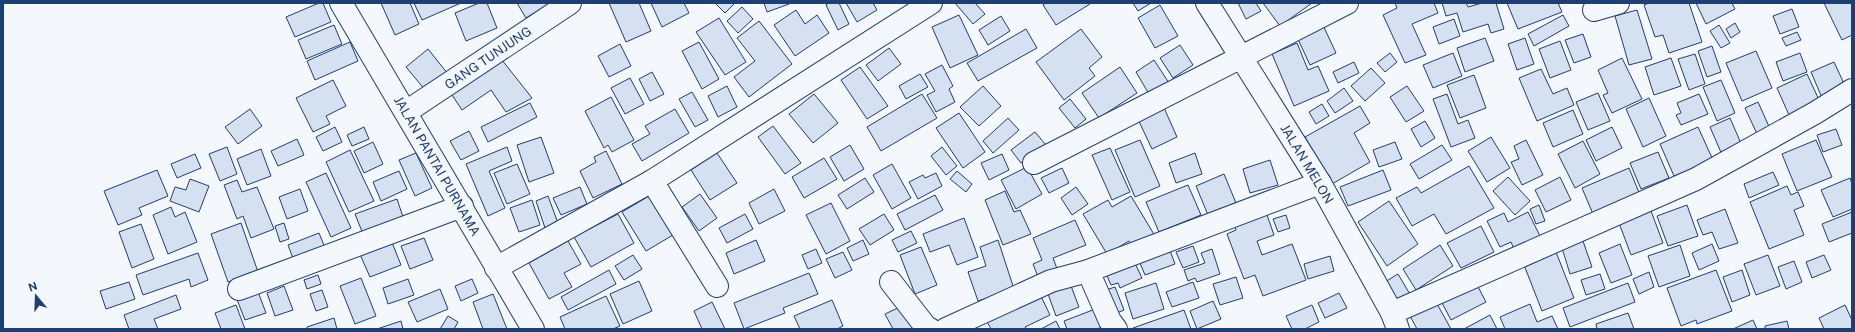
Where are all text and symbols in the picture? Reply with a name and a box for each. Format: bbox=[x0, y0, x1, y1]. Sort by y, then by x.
street label: GANG TUNJUNG bbox=[442, 23, 534, 93]
street label: JALAN PANTAI PURNAMA bbox=[391, 93, 483, 239]
street label: JALAN MELON bbox=[1277, 122, 1337, 206]
north arrow bbox=[16, 276, 56, 316]
text: N bbox=[27, 279, 39, 294]

